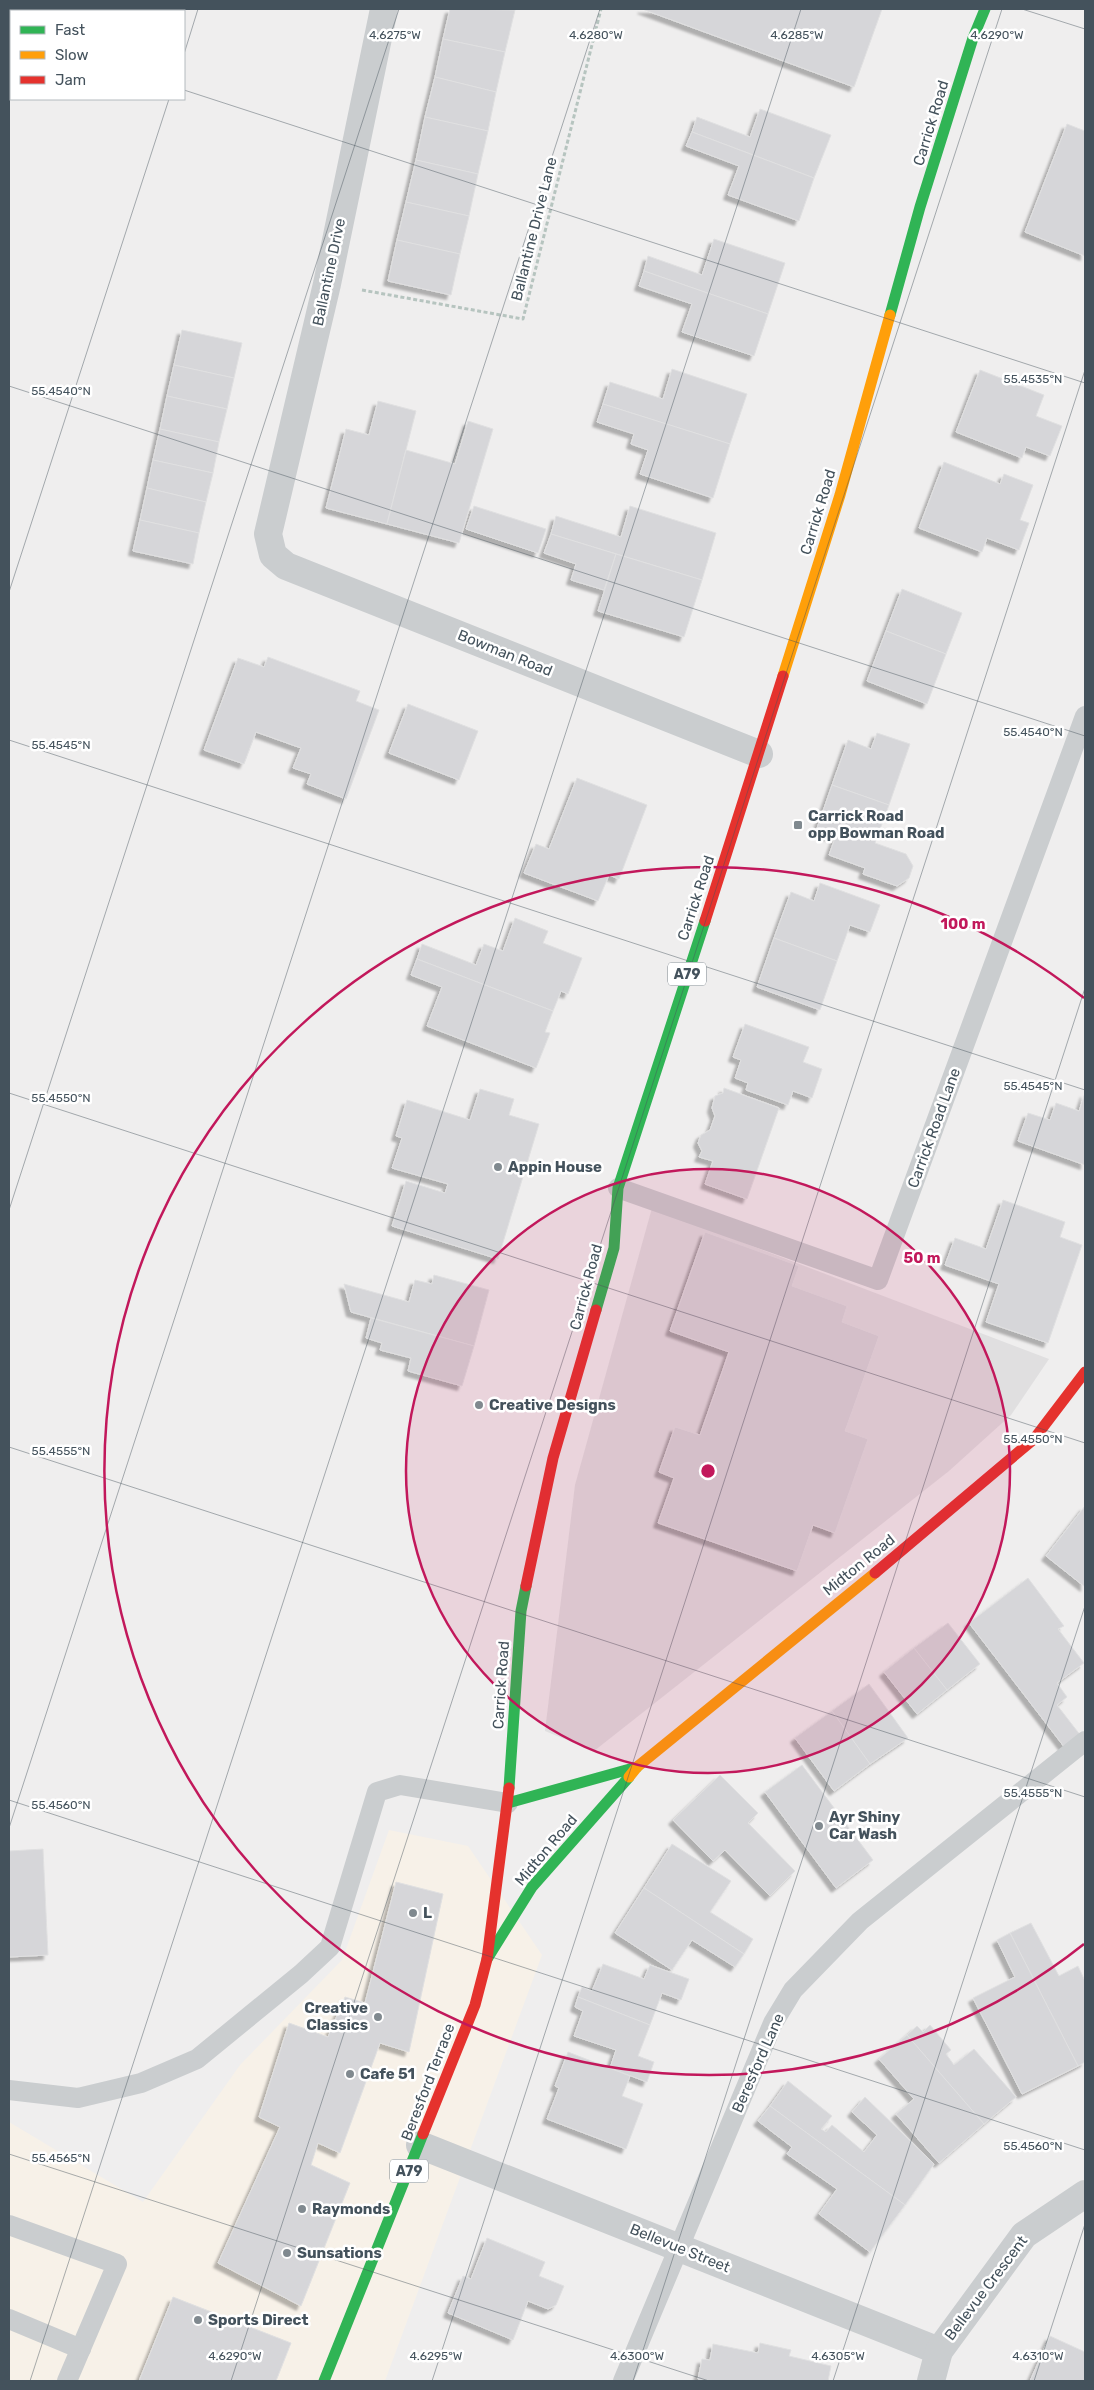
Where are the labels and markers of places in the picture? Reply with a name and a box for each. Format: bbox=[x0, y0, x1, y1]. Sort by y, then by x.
place label: Carrick Road opp Bowman Road bbox=[808, 807, 945, 842]
marker: Carrick Road opp Bowman Road bbox=[792, 819, 804, 831]
place label: Appin House bbox=[508, 1158, 602, 1176]
marker: Appin House bbox=[492, 1161, 504, 1173]
place label: Creative Designs bbox=[489, 1396, 616, 1414]
marker: Creative Designs bbox=[473, 1399, 485, 1411]
centre of rings bbox=[699, 1462, 717, 1480]
place label: Ayr Shiny Car Wash bbox=[829, 1808, 900, 1843]
marker: Ayr Shiny Car Wash bbox=[813, 1820, 825, 1832]
place label: L bbox=[423, 1904, 432, 1922]
marker: L bbox=[407, 1907, 419, 1919]
place label: Creative Classics bbox=[304, 1999, 368, 2034]
marker: Creative Classics bbox=[372, 2011, 384, 2023]
place label: Cafe 51 bbox=[360, 2065, 415, 2083]
marker: Cafe 51 bbox=[344, 2068, 356, 2080]
place label: Raymonds bbox=[312, 2200, 390, 2218]
marker: Raymonds bbox=[296, 2203, 308, 2215]
place label: Sunsations bbox=[297, 2244, 382, 2262]
marker: Sunsations bbox=[281, 2247, 293, 2259]
place label: Sports Direct bbox=[208, 2311, 308, 2329]
marker: Sports Direct bbox=[192, 2314, 204, 2326]

